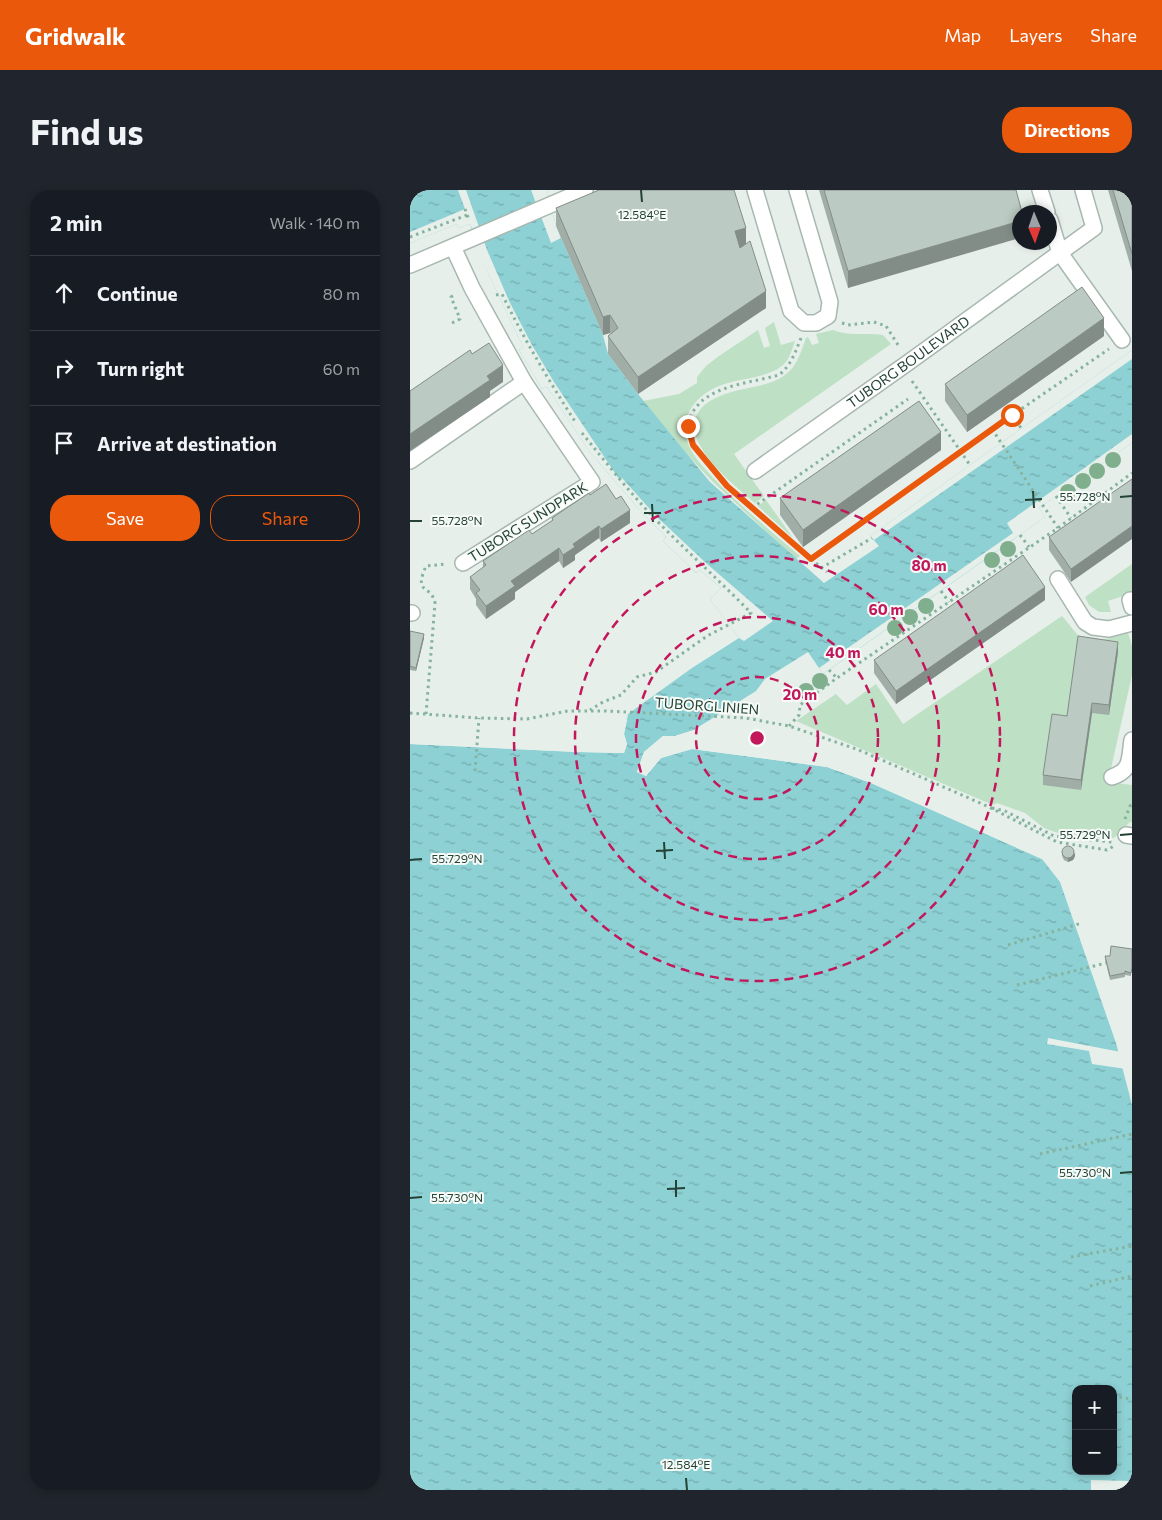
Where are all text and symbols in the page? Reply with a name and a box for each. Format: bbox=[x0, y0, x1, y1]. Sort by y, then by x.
text: Gridwalk bbox=[25, 21, 126, 50]
text: Map bbox=[944, 24, 981, 46]
text: Layers bbox=[1009, 24, 1062, 46]
text: Share bbox=[1090, 24, 1137, 46]
button: Directions bbox=[1002, 107, 1132, 153]
text: Find us bbox=[30, 109, 144, 152]
north arrow bbox=[1012, 205, 1057, 250]
text: 12.584°E bbox=[618, 207, 666, 221]
text: 2 min bbox=[50, 210, 102, 235]
text: Walk · 140 m bbox=[270, 213, 360, 232]
icon: ahead bbox=[50, 279, 78, 307]
text: Continue bbox=[97, 282, 177, 305]
text: 80 m bbox=[323, 284, 360, 303]
street label: TUBORG BOULEVARD bbox=[843, 312, 973, 411]
icon: right bbox=[50, 354, 78, 382]
text: Turn right bbox=[97, 357, 184, 380]
text: 60 m bbox=[323, 359, 360, 378]
route start bbox=[1001, 404, 1024, 427]
route end bbox=[677, 415, 700, 438]
icon: arrive bbox=[50, 429, 78, 457]
text: Arrive at destination bbox=[97, 432, 277, 455]
street label: TUBORG SUNDPARK bbox=[465, 478, 591, 565]
text: 55.728°N bbox=[1059, 489, 1111, 503]
button: Save bbox=[50, 495, 200, 541]
button: Share bbox=[210, 495, 360, 541]
text: 55.728°N bbox=[431, 513, 483, 527]
text: 80 m bbox=[911, 556, 947, 574]
text: 60 m bbox=[868, 600, 904, 618]
text: 40 m bbox=[825, 643, 861, 661]
text: 20 m bbox=[783, 685, 817, 703]
street label: TUBORGLINIEN bbox=[654, 693, 760, 718]
centre of rings bbox=[748, 729, 766, 747]
text: 55.729°N bbox=[1059, 827, 1111, 841]
text: 55.729°N bbox=[431, 851, 483, 865]
text: 55.730°N bbox=[1059, 1165, 1111, 1179]
text: 55.730°N bbox=[431, 1190, 483, 1204]
map controls bbox=[1072, 1385, 1117, 1475]
button: + bbox=[1072, 1385, 1117, 1430]
button: − bbox=[1072, 1430, 1117, 1475]
text: 12.584°E bbox=[662, 1457, 710, 1471]

